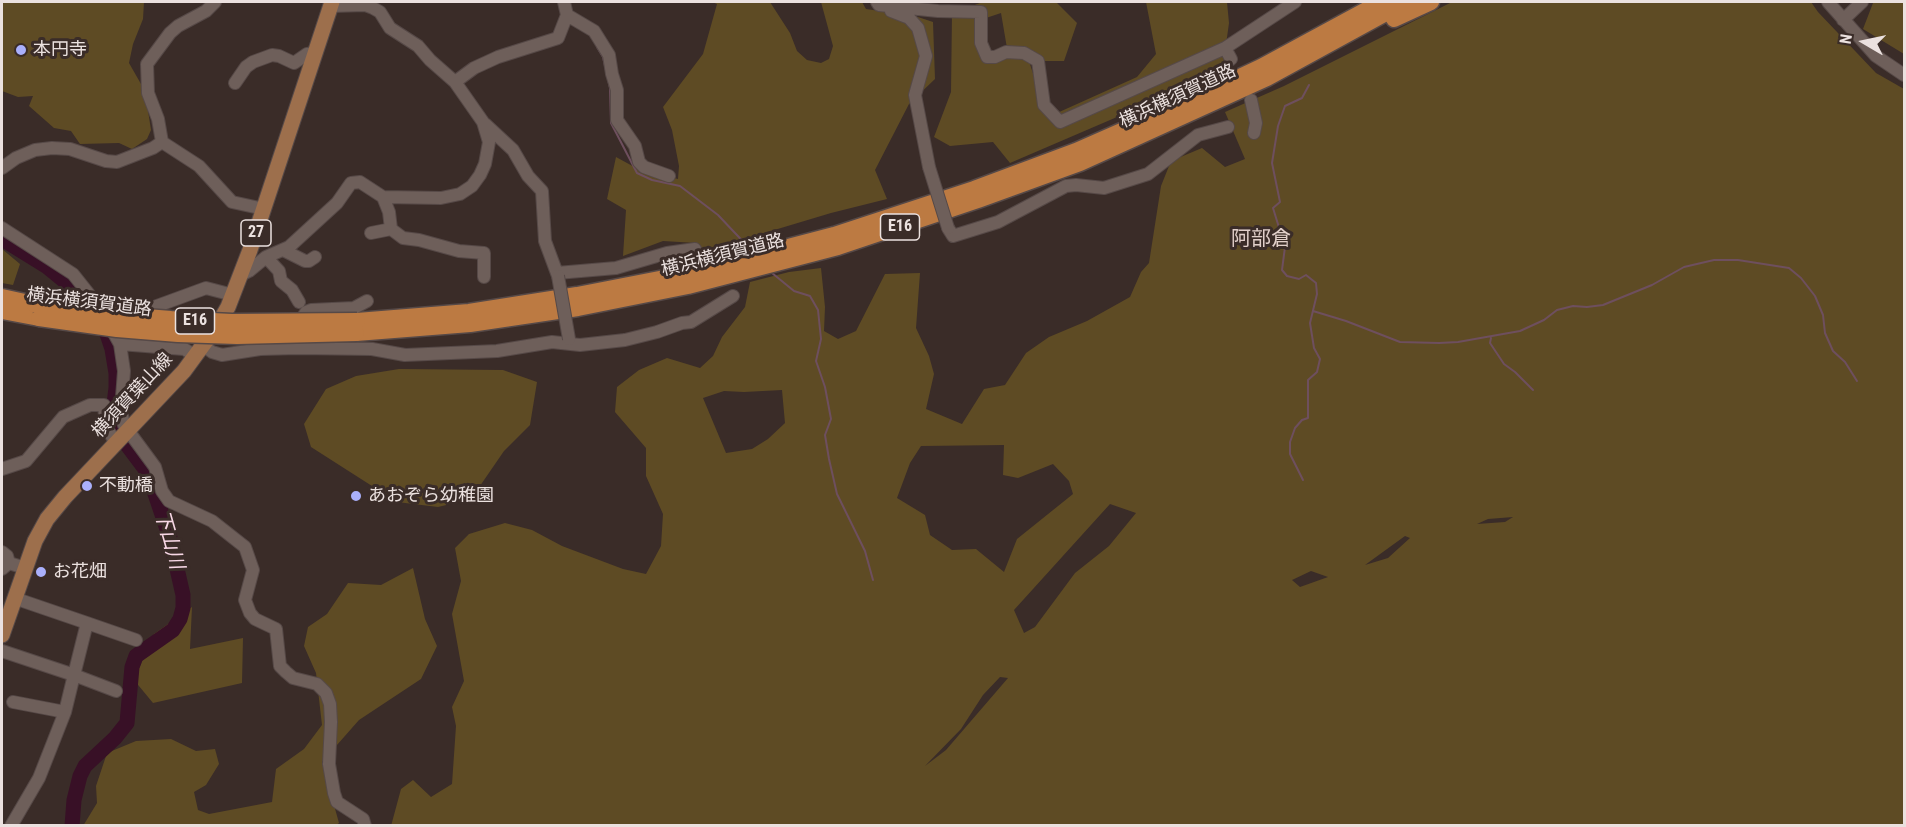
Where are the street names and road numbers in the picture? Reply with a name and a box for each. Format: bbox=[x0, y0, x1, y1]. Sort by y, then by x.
street label: 横浜横須賀道路 bbox=[1116, 61, 1240, 133]
road number: E16 bbox=[880, 214, 920, 240]
road number: 27 bbox=[241, 220, 271, 246]
street label: 横浜横須賀道路 bbox=[659, 230, 787, 282]
street label: 横浜横須賀道路 bbox=[25, 285, 153, 321]
road number: E16 bbox=[176, 308, 214, 334]
street label: 横須賀葉山線 bbox=[88, 349, 178, 443]

